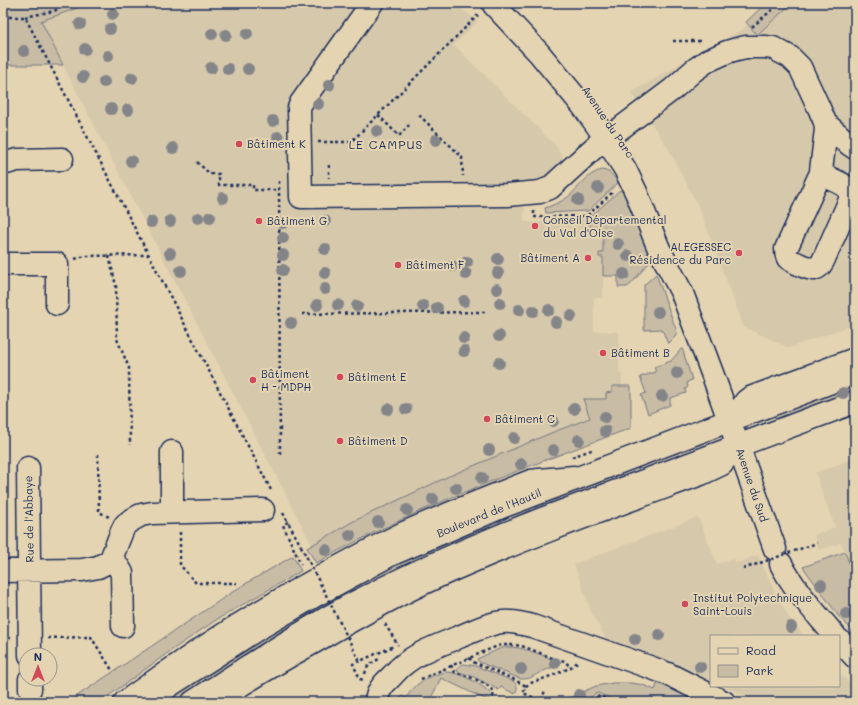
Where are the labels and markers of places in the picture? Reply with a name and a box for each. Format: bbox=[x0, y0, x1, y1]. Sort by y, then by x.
place label: Bâtiment K bbox=[247, 136, 306, 151]
marker: Bâtiment K bbox=[234, 139, 244, 149]
place label: Conseil Départemental du Val d'Oise bbox=[543, 212, 667, 240]
place label: Bâtiment G bbox=[267, 213, 327, 228]
marker: Bâtiment G bbox=[254, 216, 264, 226]
marker: Conseil Départemental du Val d'Oise bbox=[530, 221, 540, 231]
place label: ALEGESSEC Résidence du Parc bbox=[629, 239, 731, 267]
marker: ALEGESSEC Résidence du Parc bbox=[734, 248, 744, 258]
place label: Bâtiment A bbox=[520, 250, 580, 265]
marker: Bâtiment A bbox=[583, 253, 593, 263]
place label: Bâtiment F bbox=[406, 257, 464, 272]
marker: Bâtiment F bbox=[393, 260, 403, 270]
place label: Bâtiment B bbox=[611, 345, 670, 360]
marker: Bâtiment B bbox=[598, 348, 608, 358]
place label: Bâtiment H - MDPH bbox=[261, 366, 312, 394]
place label: Bâtiment E bbox=[348, 369, 406, 384]
marker: Bâtiment E bbox=[335, 372, 345, 382]
marker: Bâtiment H - MDPH bbox=[248, 375, 258, 385]
place label: Bâtiment C bbox=[495, 411, 555, 426]
marker: Bâtiment C bbox=[482, 414, 492, 424]
place label: Bâtiment D bbox=[348, 433, 407, 448]
marker: Bâtiment D bbox=[335, 436, 345, 446]
place label: Institut Polytechnique Saint-Louis bbox=[693, 590, 812, 618]
marker: Institut Polytechnique Saint-Louis bbox=[680, 599, 690, 609]

